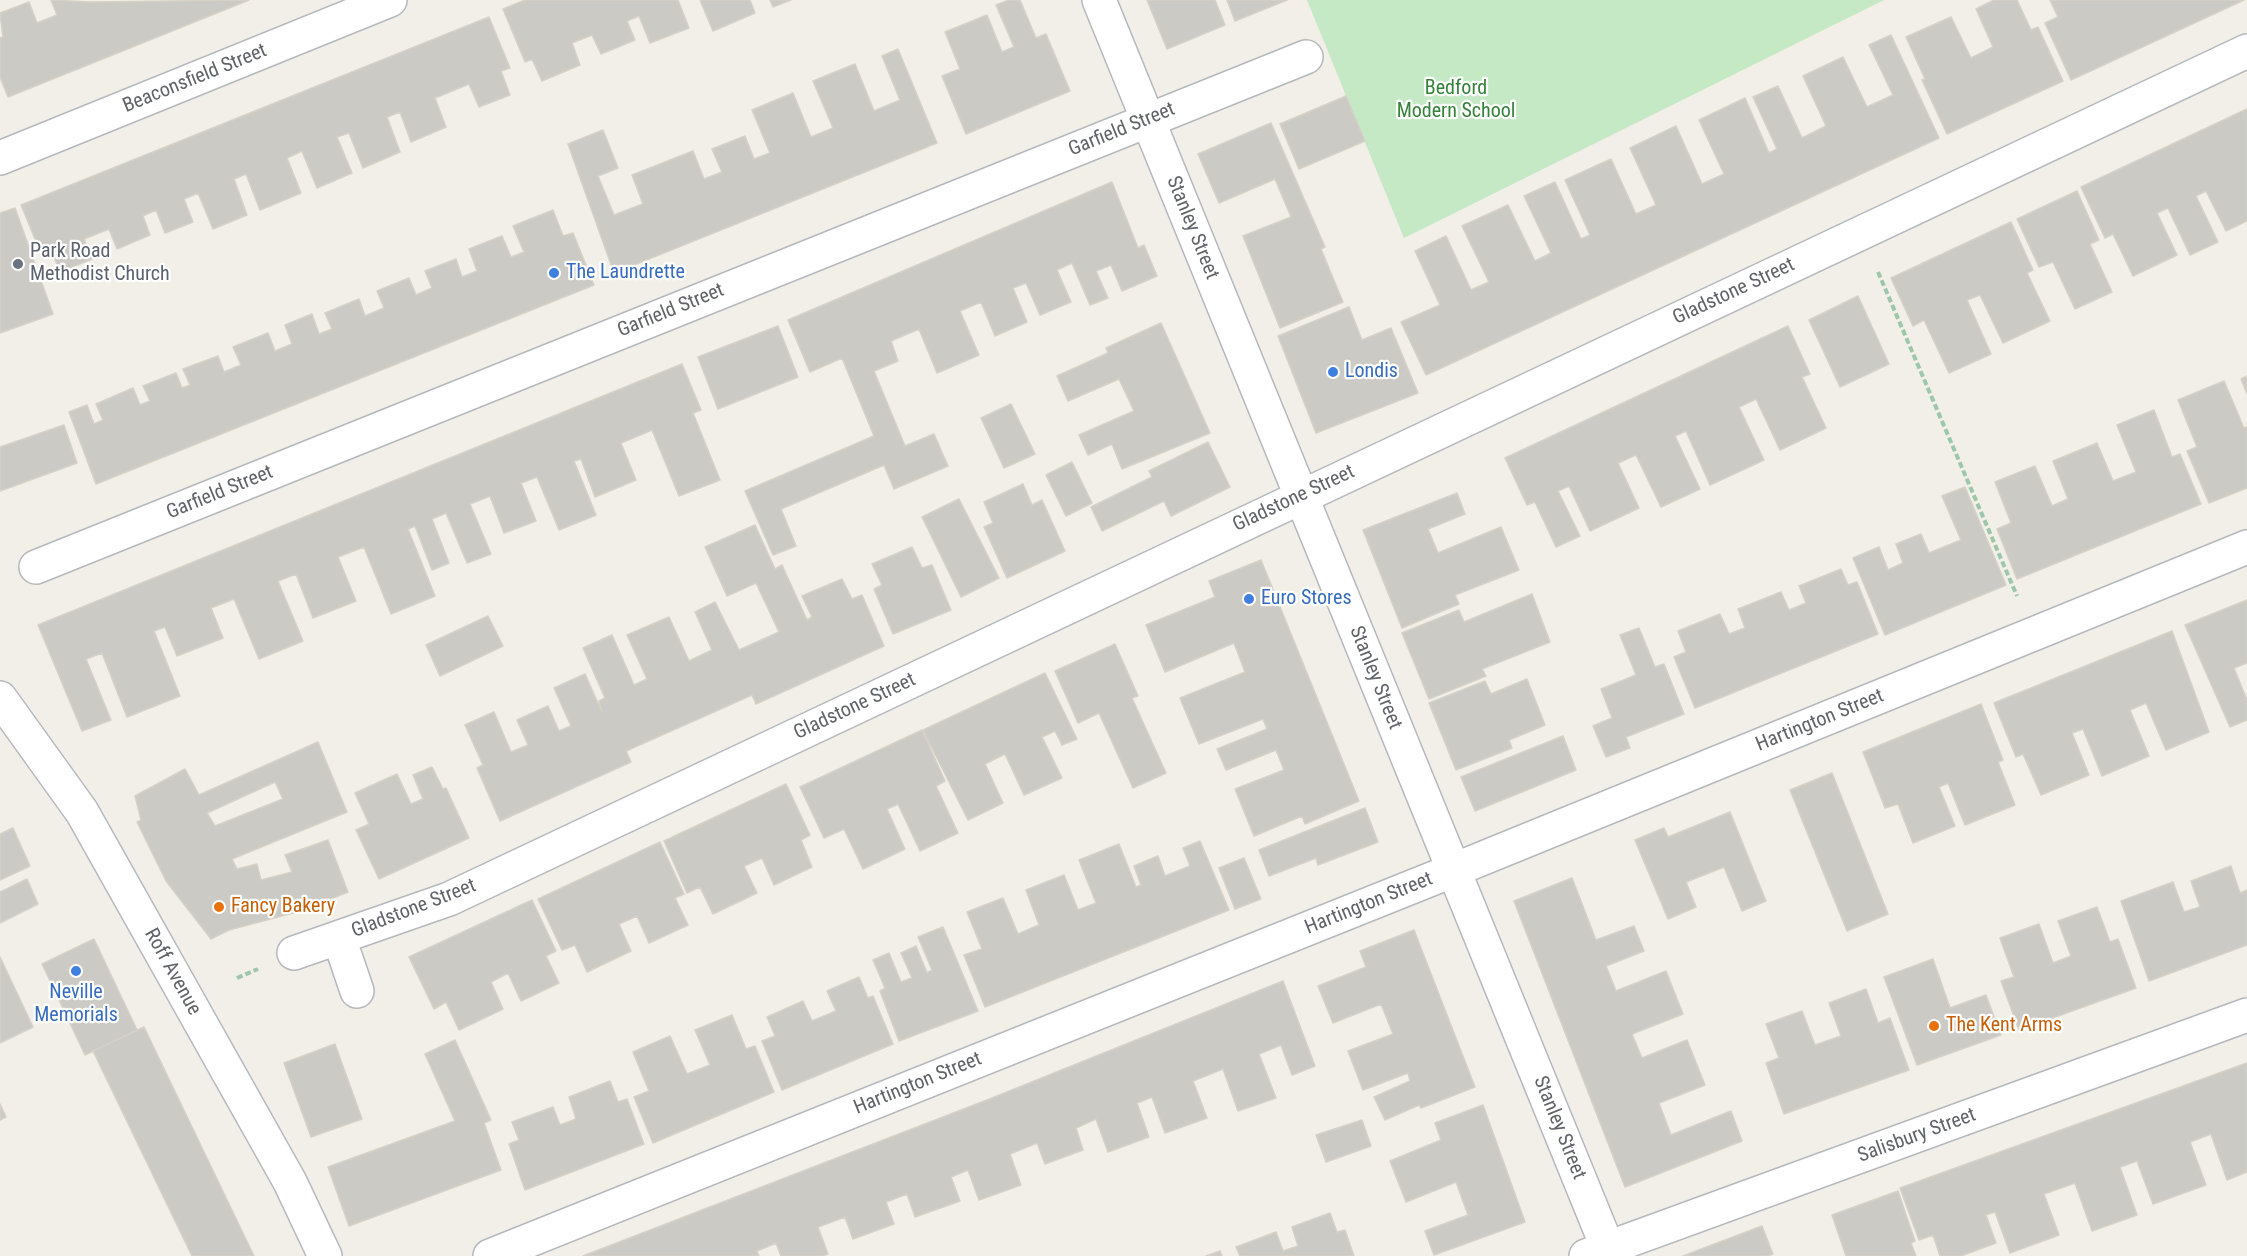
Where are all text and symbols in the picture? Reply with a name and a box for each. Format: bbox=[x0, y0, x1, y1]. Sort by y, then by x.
street label: Beaconsfield Street bbox=[120, 39, 270, 119]
park label: Bedford Modern School bbox=[1397, 77, 1515, 124]
street label: Garfield Street bbox=[1065, 98, 1179, 162]
street label: Stanley Street bbox=[1160, 173, 1224, 283]
place label: Park Road Methodist Church bbox=[30, 240, 170, 287]
street label: Gladstone Street bbox=[1669, 253, 1799, 331]
marker: Park Road Methodist Church bbox=[11, 257, 25, 271]
place label: The Laundrette bbox=[566, 261, 685, 285]
marker: The Laundrette bbox=[547, 266, 561, 280]
street label: Garfield Street bbox=[614, 279, 728, 343]
place label: Londis bbox=[1345, 360, 1398, 384]
marker: Londis bbox=[1326, 365, 1340, 379]
street label: Gladstone Street bbox=[1229, 460, 1359, 538]
street label: Garfield Street bbox=[163, 461, 277, 525]
place label: Euro Stores bbox=[1261, 587, 1352, 611]
marker: Euro Stores bbox=[1242, 592, 1256, 606]
street label: Stanley Street bbox=[1343, 623, 1407, 733]
street label: Gladstone Street bbox=[790, 668, 920, 746]
street label: Hartington Street bbox=[1753, 684, 1887, 758]
street label: Hartington Street bbox=[1302, 867, 1436, 941]
street label: Gladstone Street bbox=[348, 874, 480, 944]
place label: Fancy Bakery bbox=[231, 895, 335, 919]
marker: Fancy Bakery bbox=[212, 900, 226, 914]
street label: Roff Avenue bbox=[138, 924, 206, 1020]
marker: Neville Memorials bbox=[69, 964, 83, 978]
place label: Neville Memorials bbox=[34, 981, 118, 1028]
place label: The Kent Arms bbox=[1946, 1014, 2062, 1038]
marker: The Kent Arms bbox=[1927, 1019, 1941, 1033]
street label: Hartington Street bbox=[851, 1047, 985, 1121]
street label: Stanley Street bbox=[1527, 1073, 1591, 1183]
street label: Salisbury Street bbox=[1855, 1104, 1979, 1168]

